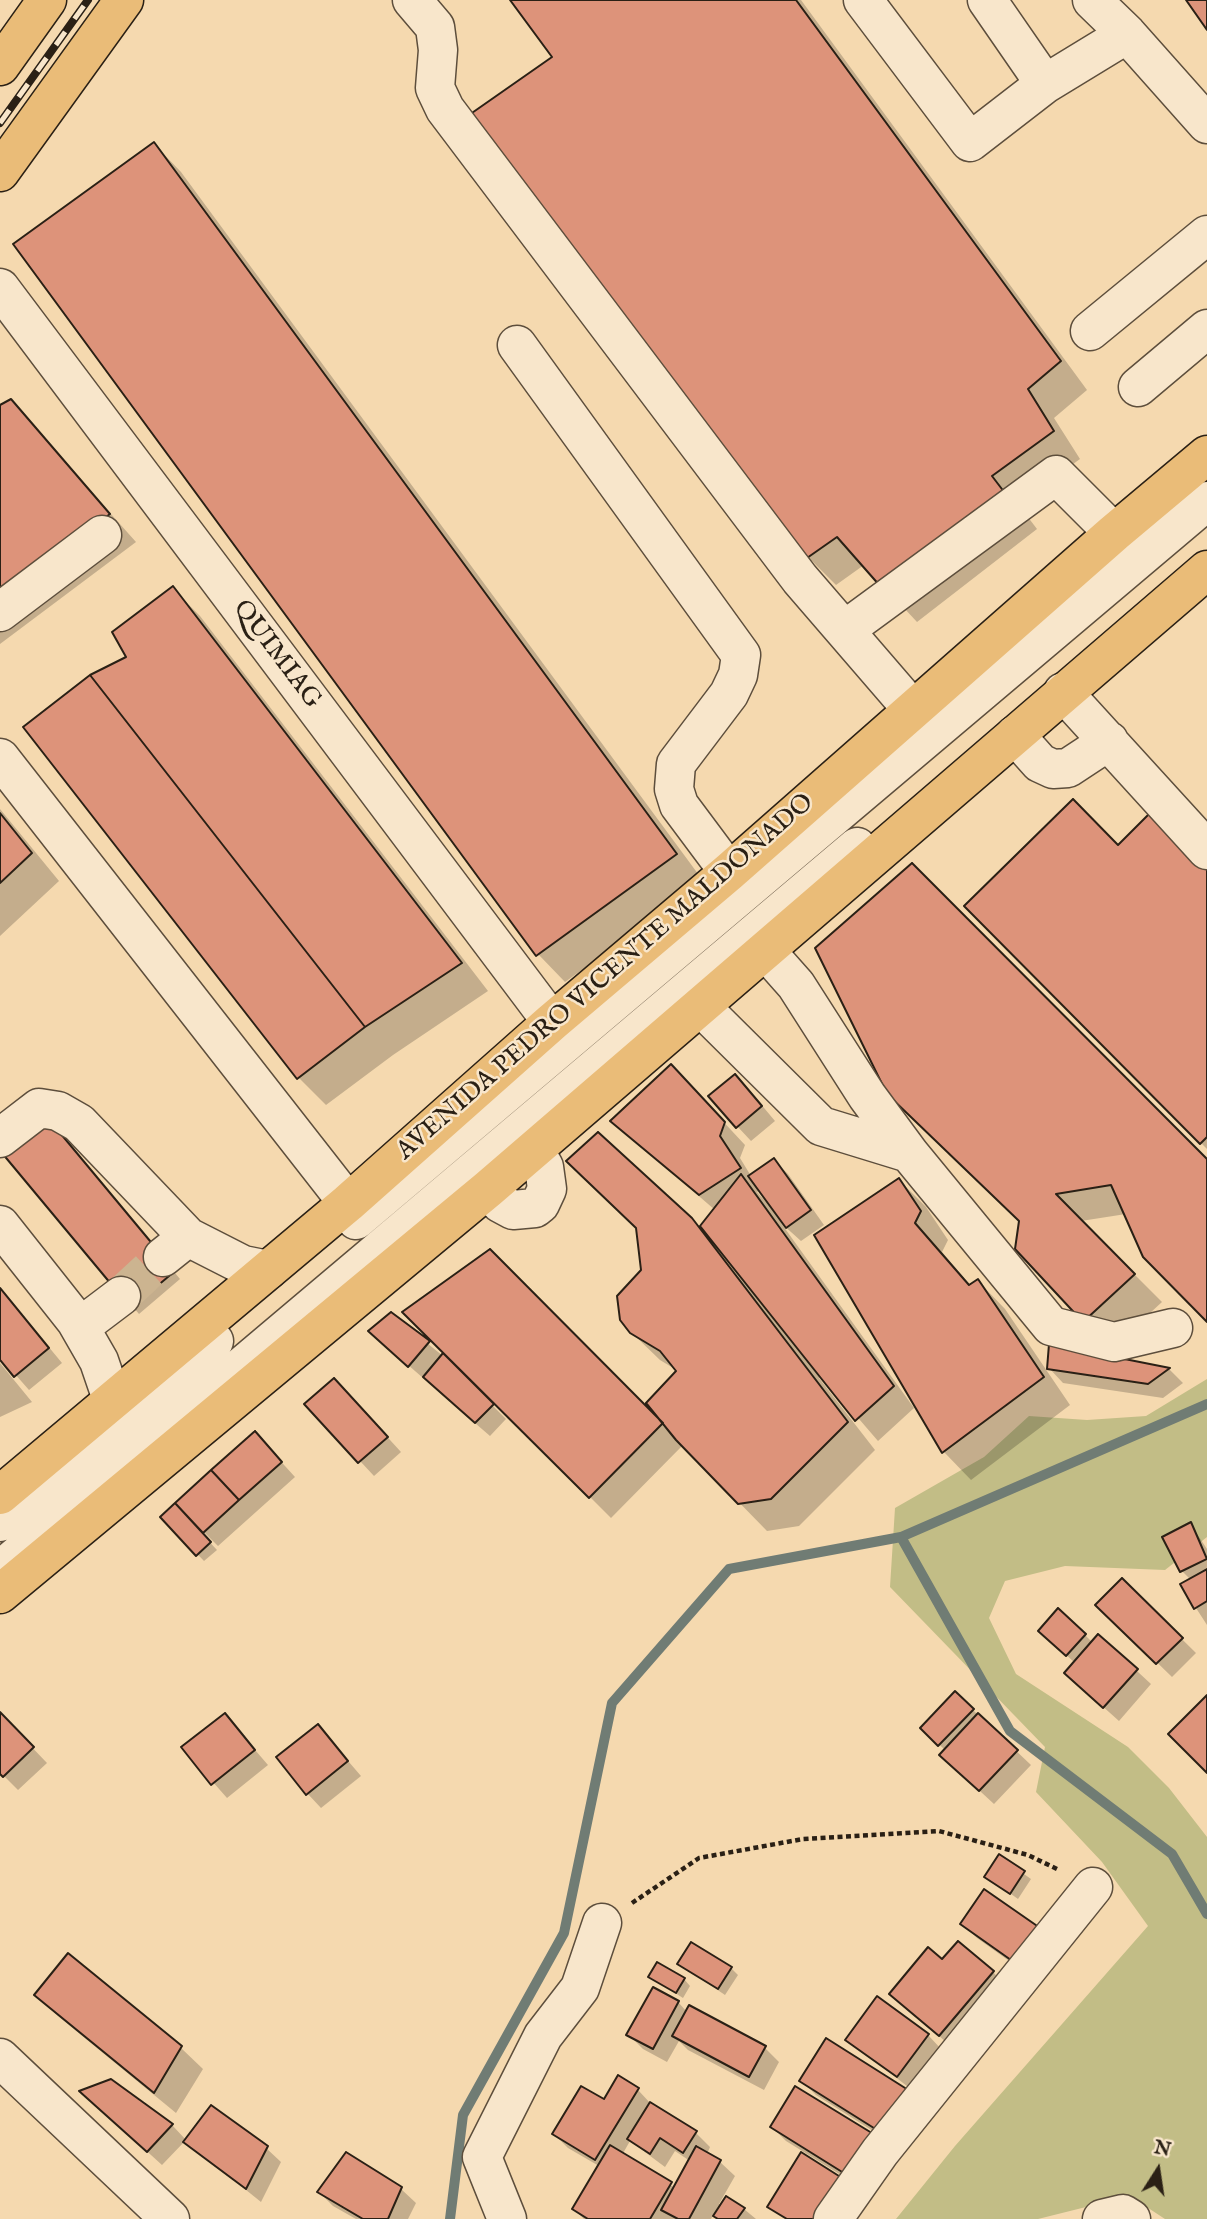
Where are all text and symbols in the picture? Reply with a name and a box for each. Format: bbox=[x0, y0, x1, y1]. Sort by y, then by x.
street label: QUIMIAG bbox=[225, 595, 327, 715]
street label: AVENIDA PEDRO VICENTE MALDONADO bbox=[391, 788, 821, 1168]
north arrow bbox=[1123, 2135, 1193, 2205]
text: N bbox=[1152, 2136, 1173, 2163]

